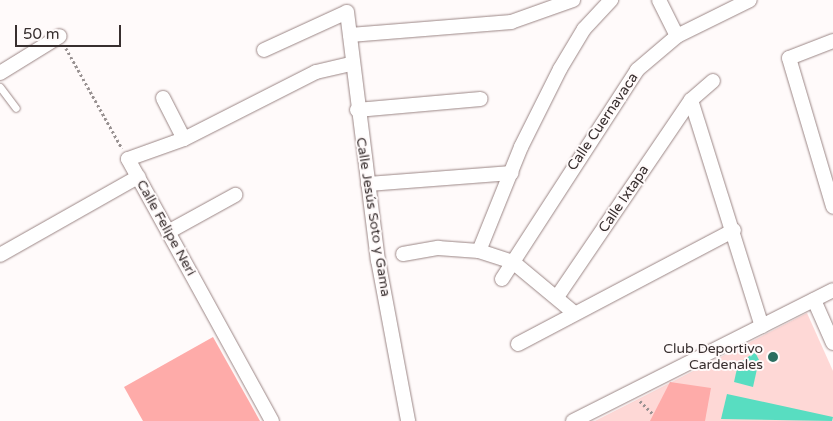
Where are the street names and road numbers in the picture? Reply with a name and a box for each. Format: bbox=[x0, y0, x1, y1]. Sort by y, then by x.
street label: Calle Cuernavaca bbox=[564, 70, 642, 174]
street label: Calle Jesús Soto y Gama bbox=[352, 136, 394, 298]
street label: Calle Ixtapa bbox=[595, 162, 653, 236]
street label: Calle Felipe Neri bbox=[133, 177, 199, 279]

